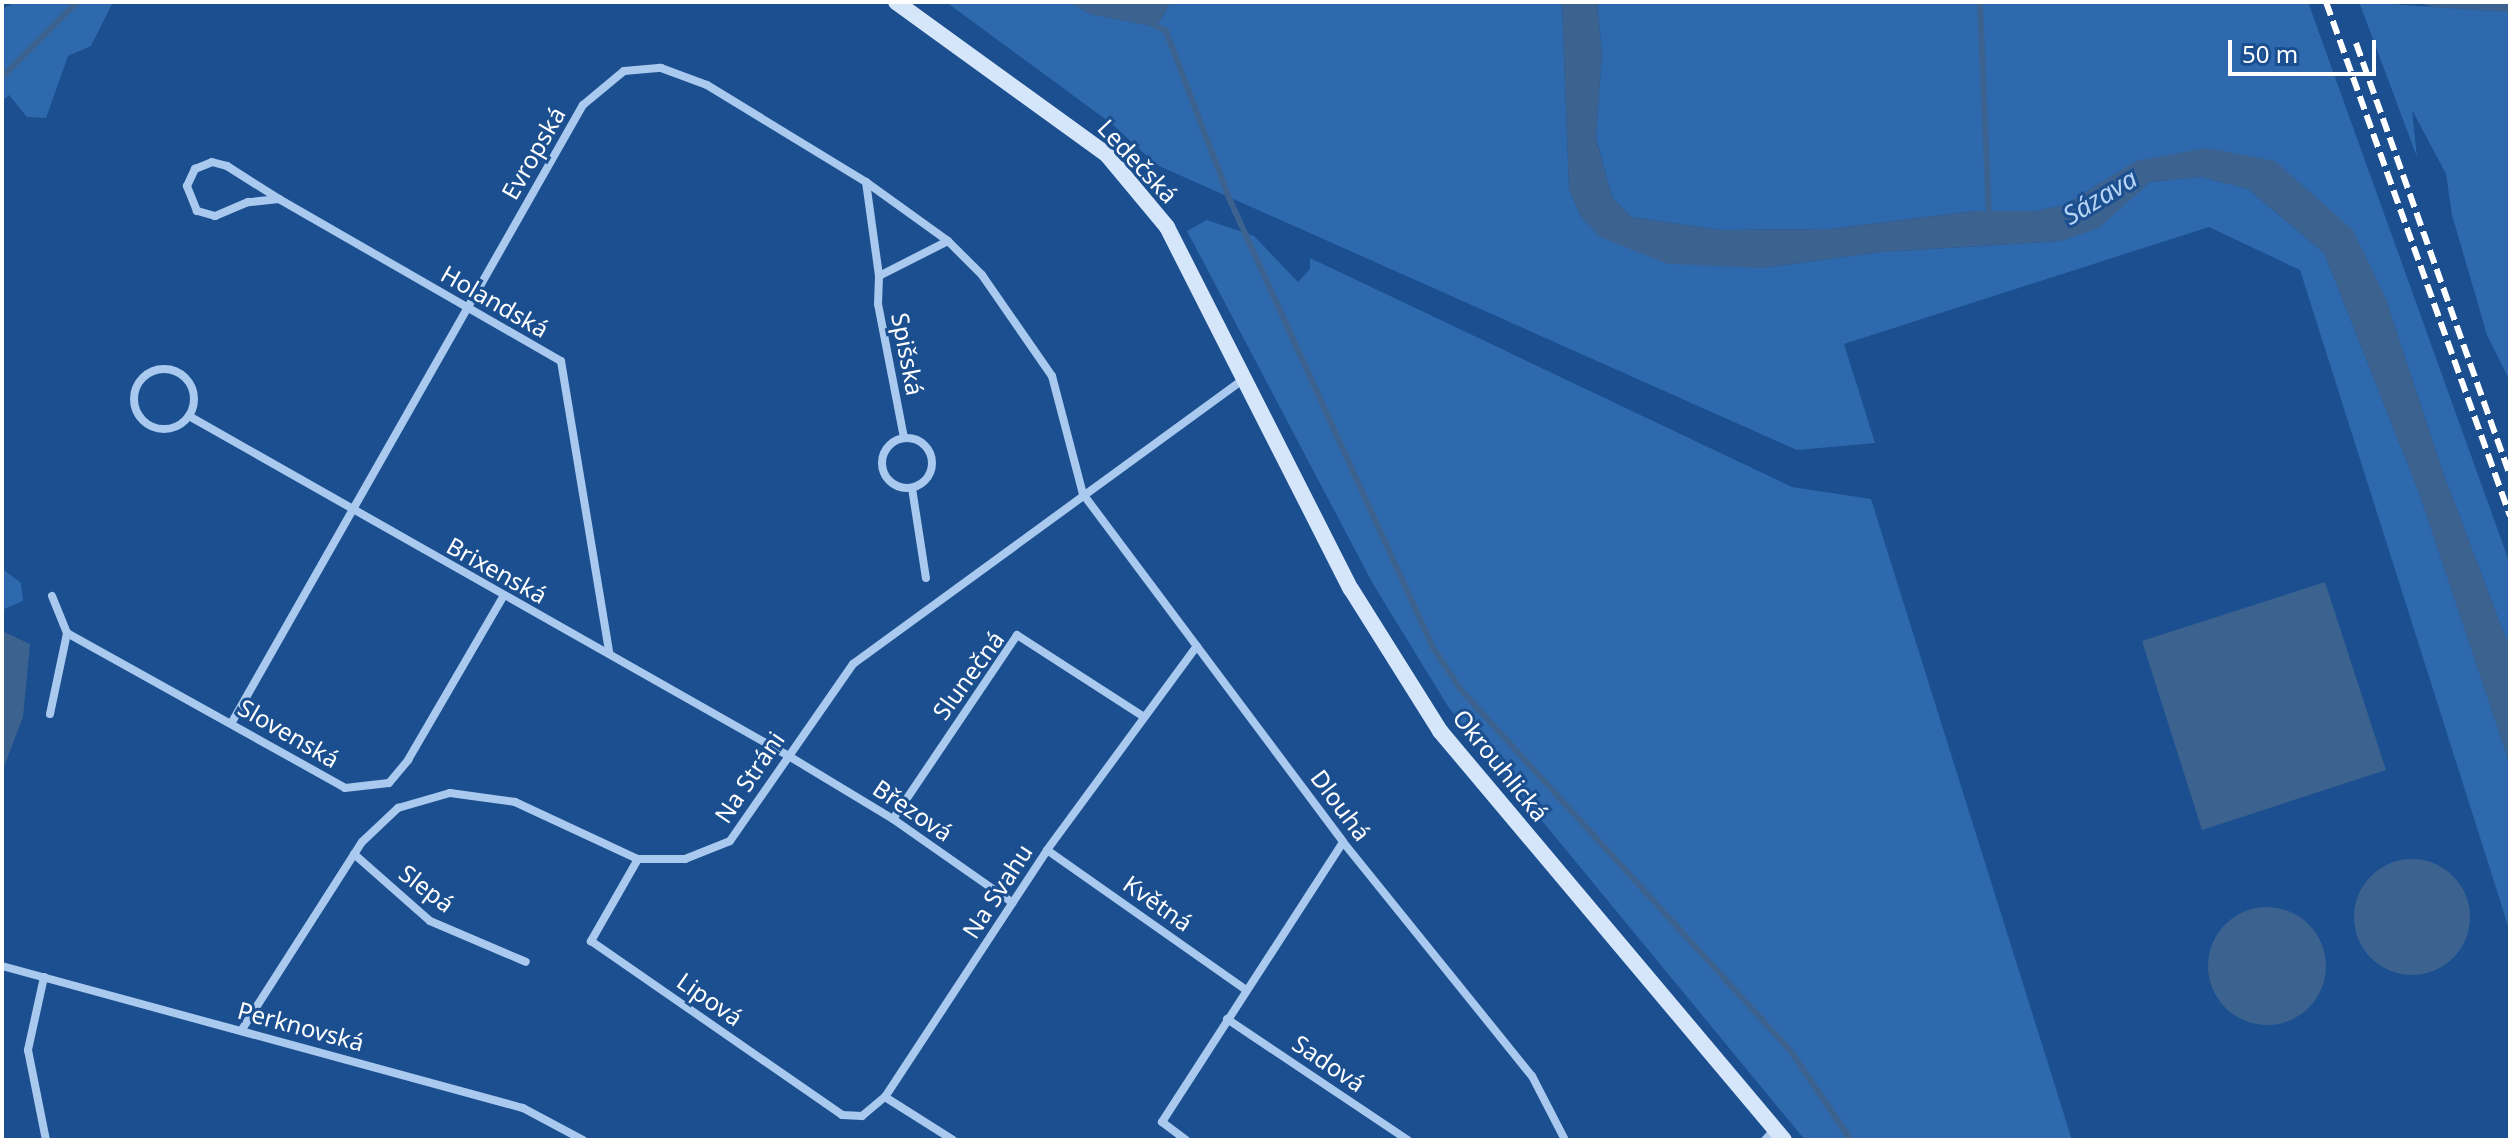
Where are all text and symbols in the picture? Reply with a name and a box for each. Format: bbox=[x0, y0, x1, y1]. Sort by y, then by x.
scale bar bbox=[2232, 24, 2380, 74]
text: 50 m bbox=[2242, 37, 2298, 70]
street label: Evropská bbox=[495, 102, 571, 204]
street label: Ledečská bbox=[1092, 113, 1184, 209]
water label: Sázava bbox=[2057, 163, 2143, 231]
street label: Holandská bbox=[436, 259, 554, 343]
street label: Spišská bbox=[886, 310, 930, 398]
street label: Brixenská bbox=[442, 531, 552, 609]
street label: Slunečná bbox=[926, 625, 1010, 725]
street label: Slovenská bbox=[233, 693, 345, 773]
street label: Okrouhlická bbox=[1447, 703, 1555, 827]
street label: Na Stráni bbox=[708, 726, 790, 828]
street label: Dlouhá bbox=[1305, 764, 1377, 846]
street label: Březová bbox=[868, 773, 958, 847]
street label: Na Svahu bbox=[956, 839, 1038, 943]
street label: Slepá bbox=[394, 858, 460, 918]
street label: Květná bbox=[1118, 869, 1198, 937]
street label: Lipová bbox=[672, 966, 748, 1032]
street label: Perknovská bbox=[235, 995, 367, 1057]
street label: Sadová bbox=[1287, 1028, 1371, 1098]

